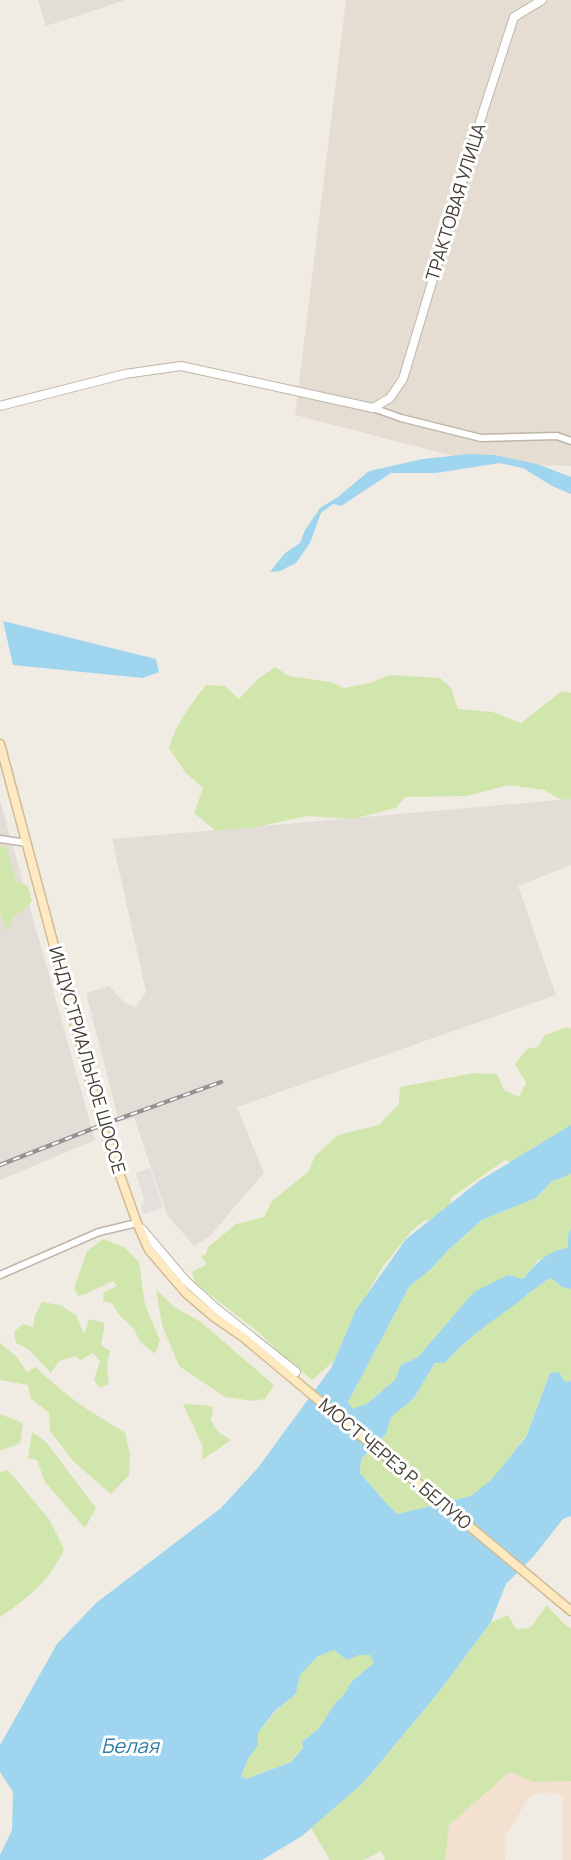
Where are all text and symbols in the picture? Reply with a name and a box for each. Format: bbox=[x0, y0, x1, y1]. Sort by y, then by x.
street label: ТРАКТОВАЯ УЛИЦА bbox=[420, 119, 491, 283]
street label: ИНДУСТРИАЛЬНОЕ ШОССЕ bbox=[44, 943, 132, 1176]
street label: МОСТ ЧЕРЕЗ Р. БЕЛУЮ bbox=[314, 1392, 477, 1534]
water label: Белая bbox=[101, 1732, 161, 1759]

